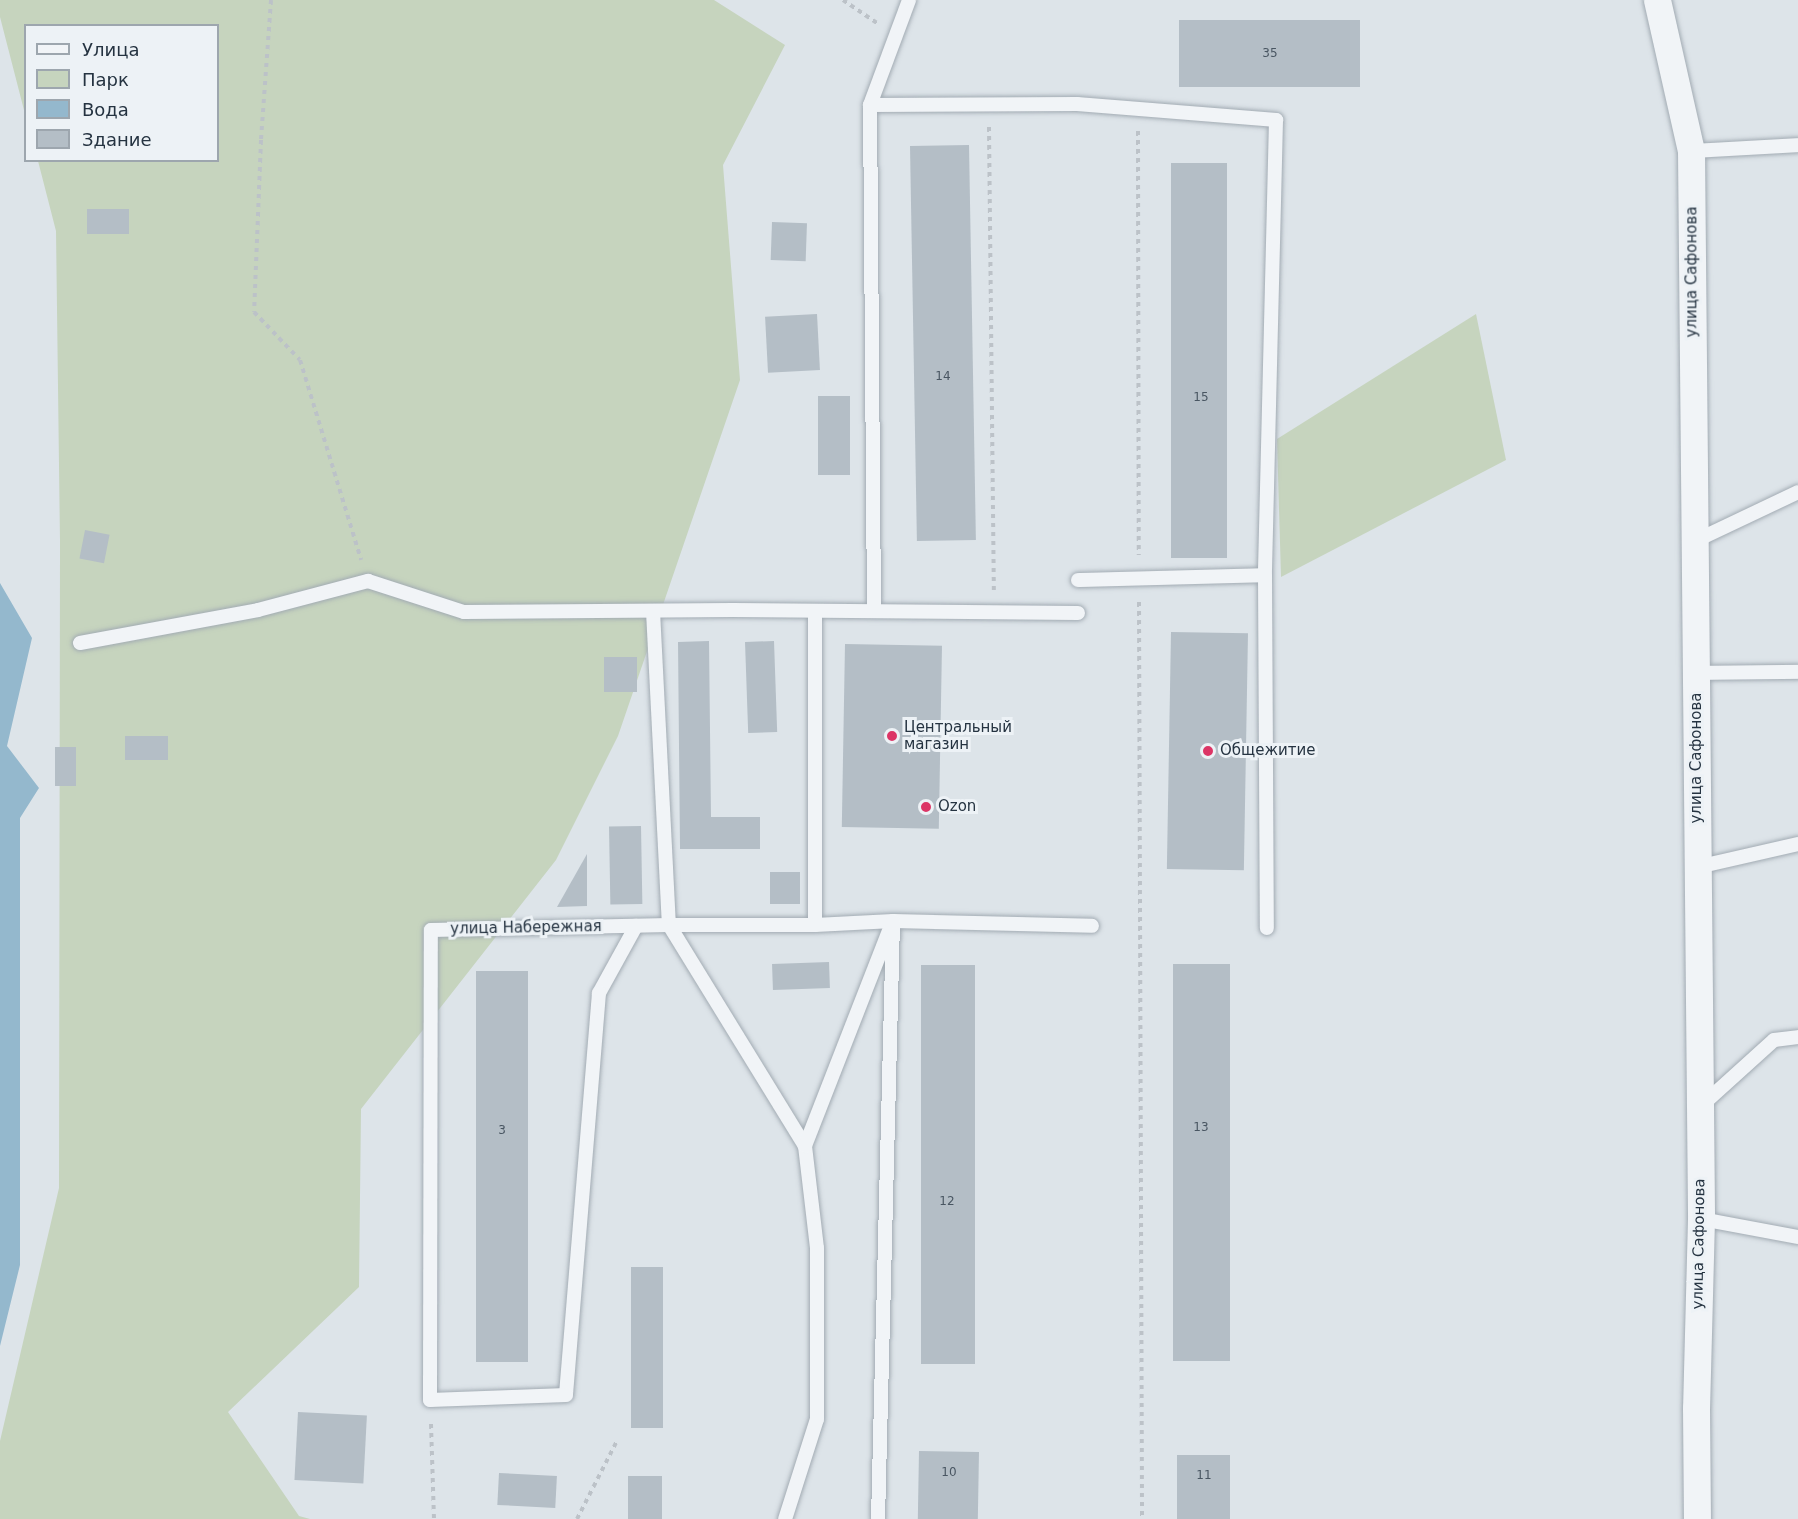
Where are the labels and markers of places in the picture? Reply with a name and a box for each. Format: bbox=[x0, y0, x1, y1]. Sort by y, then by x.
place label: Центральный магазин bbox=[904, 718, 1012, 753]
marker: Центральный магазин bbox=[885, 729, 899, 743]
place label: Общежитие bbox=[1220, 742, 1315, 760]
marker: Общежитие bbox=[1201, 744, 1215, 758]
place label: Ozon bbox=[938, 798, 976, 816]
marker: Ozon bbox=[919, 800, 933, 814]

